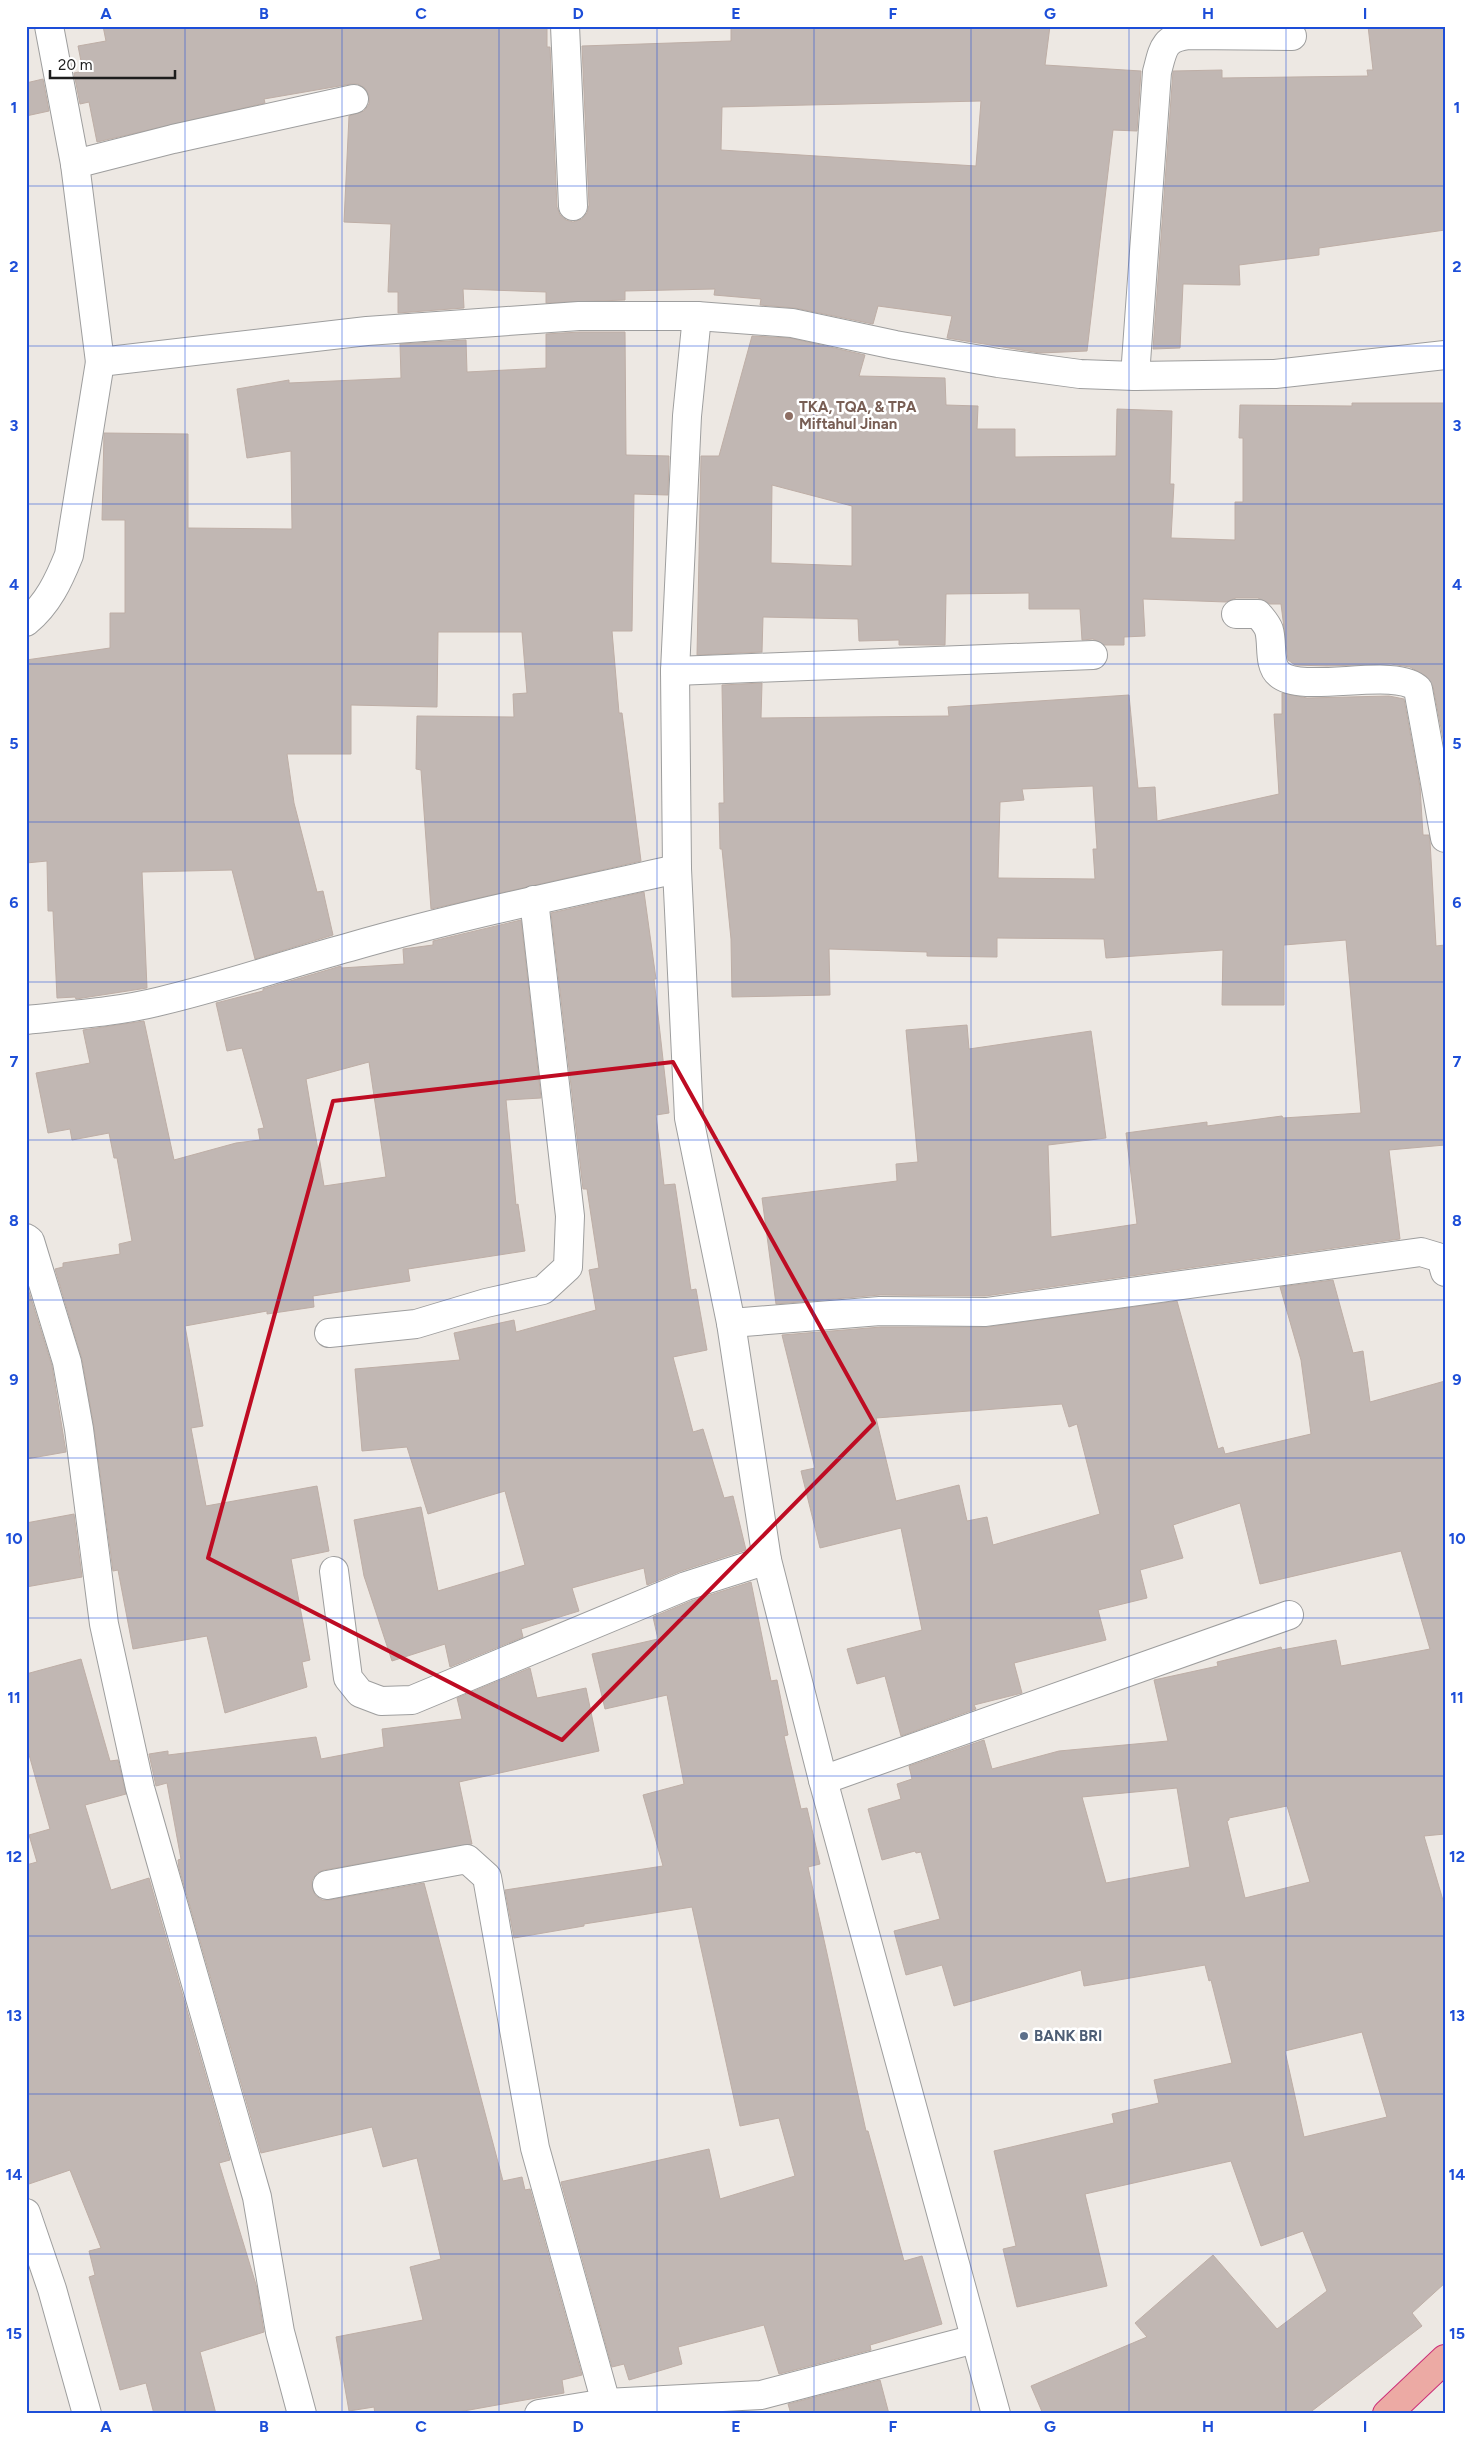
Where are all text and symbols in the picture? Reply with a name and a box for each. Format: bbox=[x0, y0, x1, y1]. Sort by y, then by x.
text: A bbox=[100, 4, 112, 23]
text: B bbox=[259, 4, 269, 23]
text: C bbox=[415, 4, 427, 23]
text: D bbox=[572, 4, 584, 23]
text: E bbox=[731, 4, 741, 23]
text: F bbox=[889, 4, 898, 23]
text: G bbox=[1044, 4, 1056, 23]
text: H bbox=[1202, 4, 1214, 23]
text: I bbox=[1363, 4, 1367, 23]
scale bar bbox=[50, 48, 175, 80]
text: 20 m bbox=[58, 56, 92, 74]
text: 1 bbox=[11, 98, 17, 117]
text: 1 bbox=[1454, 98, 1460, 117]
text: 2 bbox=[9, 257, 19, 276]
text: 2 bbox=[1452, 257, 1462, 276]
place label: TKA, TQA, & TPA Miftahul Jinan bbox=[799, 398, 917, 433]
marker: TKA, TQA, & TPA Miftahul Jinan bbox=[783, 410, 795, 422]
text: 3 bbox=[10, 416, 19, 435]
text: 3 bbox=[1453, 416, 1462, 435]
text: 4 bbox=[9, 575, 19, 594]
text: 4 bbox=[1452, 575, 1462, 594]
text: 5 bbox=[9, 734, 19, 753]
text: 5 bbox=[1452, 734, 1462, 753]
text: 6 bbox=[9, 893, 19, 912]
text: 6 bbox=[1452, 893, 1462, 912]
text: 7 bbox=[10, 1052, 19, 1071]
text: 7 bbox=[1453, 1052, 1462, 1071]
text: 8 bbox=[9, 1211, 19, 1230]
text: 8 bbox=[1452, 1211, 1462, 1230]
text: 9 bbox=[9, 1370, 19, 1389]
text: 9 bbox=[1452, 1370, 1462, 1389]
text: 10 bbox=[5, 1529, 23, 1548]
text: 10 bbox=[1448, 1529, 1466, 1548]
text: 11 bbox=[7, 1688, 21, 1707]
text: 11 bbox=[1450, 1688, 1464, 1707]
text: 12 bbox=[6, 1847, 22, 1866]
text: 12 bbox=[1449, 1847, 1465, 1866]
text: 13 bbox=[6, 2006, 22, 2025]
text: 13 bbox=[1449, 2006, 1465, 2025]
place label: BANK BRI bbox=[1034, 2027, 1102, 2045]
marker: BANK BRI bbox=[1018, 2030, 1030, 2042]
text: 14 bbox=[6, 2165, 22, 2184]
text: 14 bbox=[1449, 2165, 1465, 2184]
text: 15 bbox=[6, 2324, 22, 2343]
text: 15 bbox=[1449, 2324, 1465, 2343]
text: A bbox=[100, 2417, 112, 2436]
text: B bbox=[259, 2417, 269, 2436]
text: C bbox=[415, 2417, 427, 2436]
text: D bbox=[572, 2417, 584, 2436]
text: E bbox=[731, 2417, 741, 2436]
text: F bbox=[889, 2417, 898, 2436]
text: G bbox=[1044, 2417, 1056, 2436]
text: H bbox=[1202, 2417, 1214, 2436]
text: I bbox=[1363, 2417, 1367, 2436]

